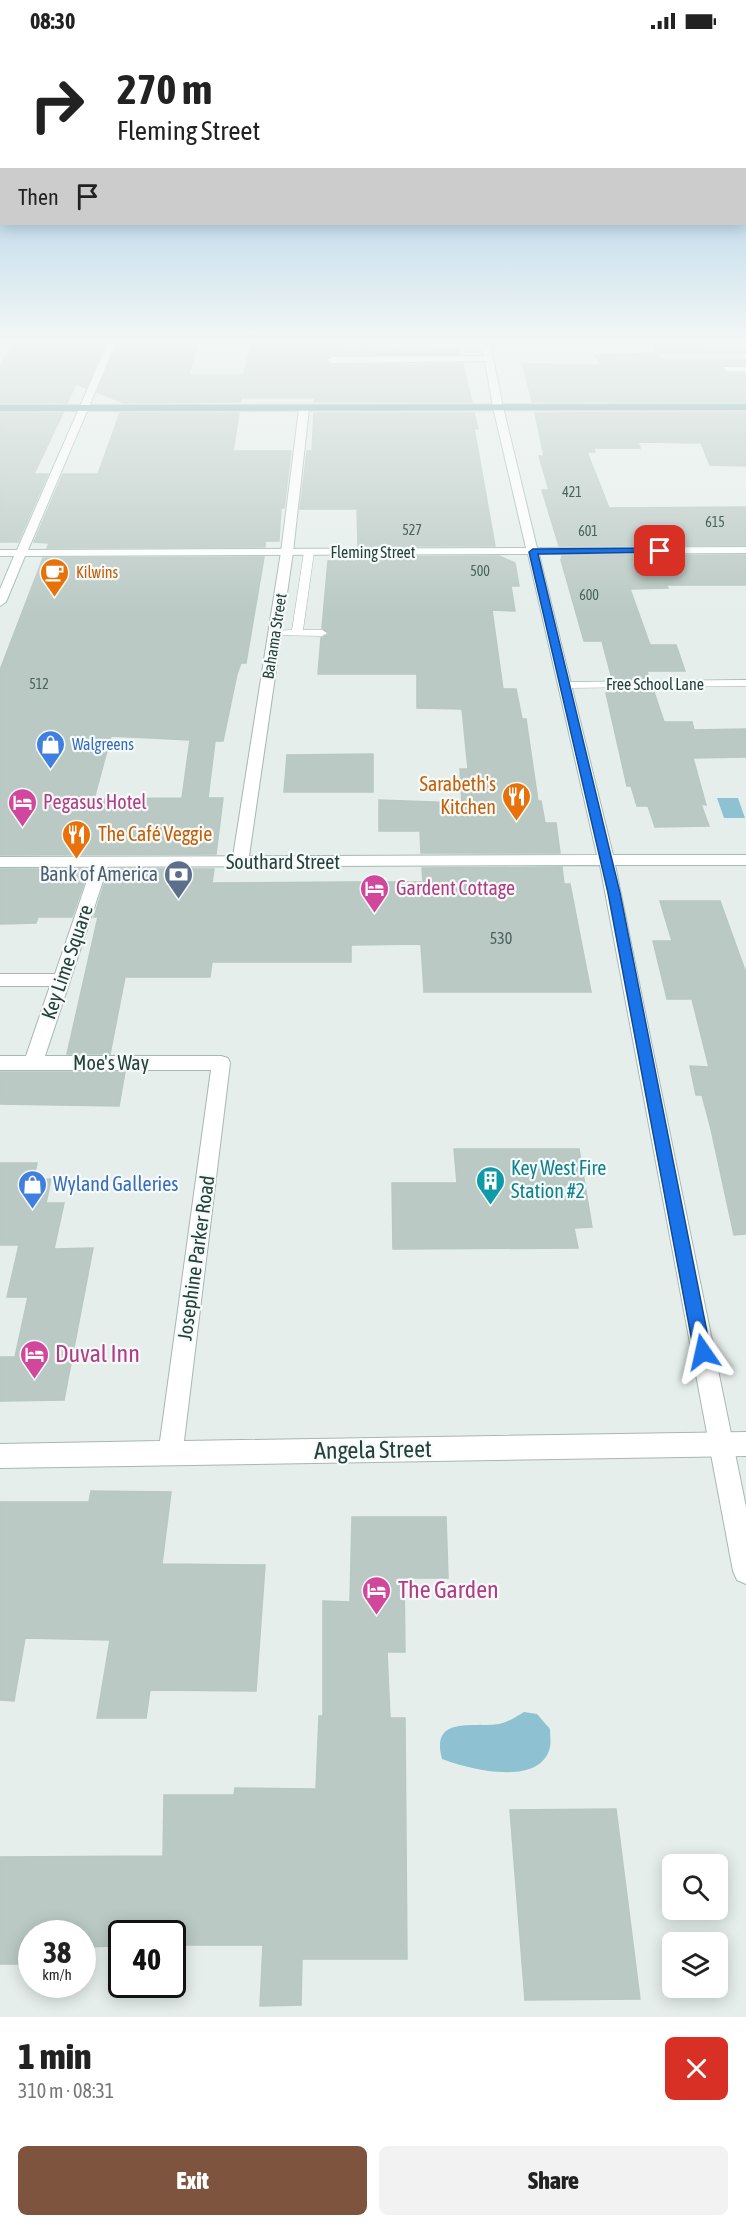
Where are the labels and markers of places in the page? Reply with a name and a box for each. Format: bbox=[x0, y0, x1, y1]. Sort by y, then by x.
pin bbox=[634, 525, 685, 576]
cafe icon: Kilwins bbox=[39, 556, 71, 598]
place label: Kilwins bbox=[76, 563, 119, 581]
shop icon: Walgreens bbox=[35, 728, 67, 770]
place label: Walgreens bbox=[72, 735, 134, 754]
place label: Sarabeth's Kitchen bbox=[420, 772, 496, 818]
restaurant icon: Sarabeth's Kitchen bbox=[501, 780, 533, 822]
hotel icon: Pegasus Hotel bbox=[6, 786, 38, 828]
place label: Pegasus Hotel bbox=[43, 790, 147, 813]
restaurant icon: The Café Veggie bbox=[61, 818, 93, 860]
place label: The Café Veggie bbox=[98, 822, 212, 845]
bank icon: Bank of America bbox=[163, 858, 195, 900]
place label: Bank of America bbox=[40, 862, 158, 885]
hotel icon: Gardent Cottage bbox=[359, 872, 391, 914]
place label: Gardent Cottage bbox=[396, 876, 515, 899]
place label: Key West Fire Station #2 bbox=[511, 1156, 606, 1202]
building icon: Key West Fire Station #2 bbox=[474, 1164, 506, 1206]
shop icon: Wyland Galleries bbox=[16, 1168, 48, 1210]
place label: Wyland Galleries bbox=[53, 1172, 178, 1195]
hotel icon: Duval Inn bbox=[18, 1338, 50, 1380]
place label: Duval Inn bbox=[55, 1340, 140, 1367]
hotel icon: The Garden bbox=[361, 1574, 393, 1616]
place label: The Garden bbox=[398, 1576, 499, 1603]

